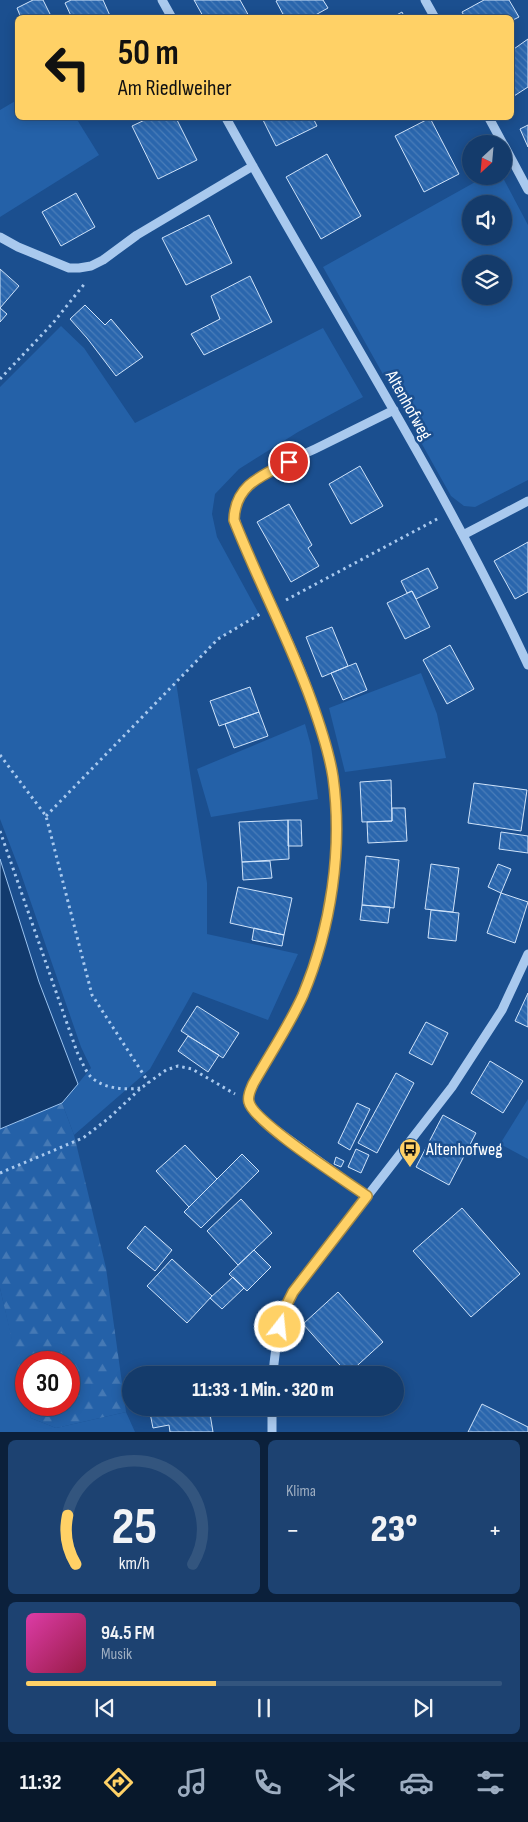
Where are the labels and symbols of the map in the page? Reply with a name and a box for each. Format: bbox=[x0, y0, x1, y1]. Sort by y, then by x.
north arrow bbox=[462, 135, 512, 185]
street label: Altenhofweg bbox=[380, 366, 436, 444]
pin bbox=[268, 441, 310, 483]
bus stop icon: Altenhofweg bbox=[398, 1137, 422, 1168]
place label: Altenhofweg bbox=[425, 1139, 502, 1160]
position arrow bbox=[253, 1300, 305, 1352]
speed limit sign: 30 bbox=[15, 1351, 80, 1416]

